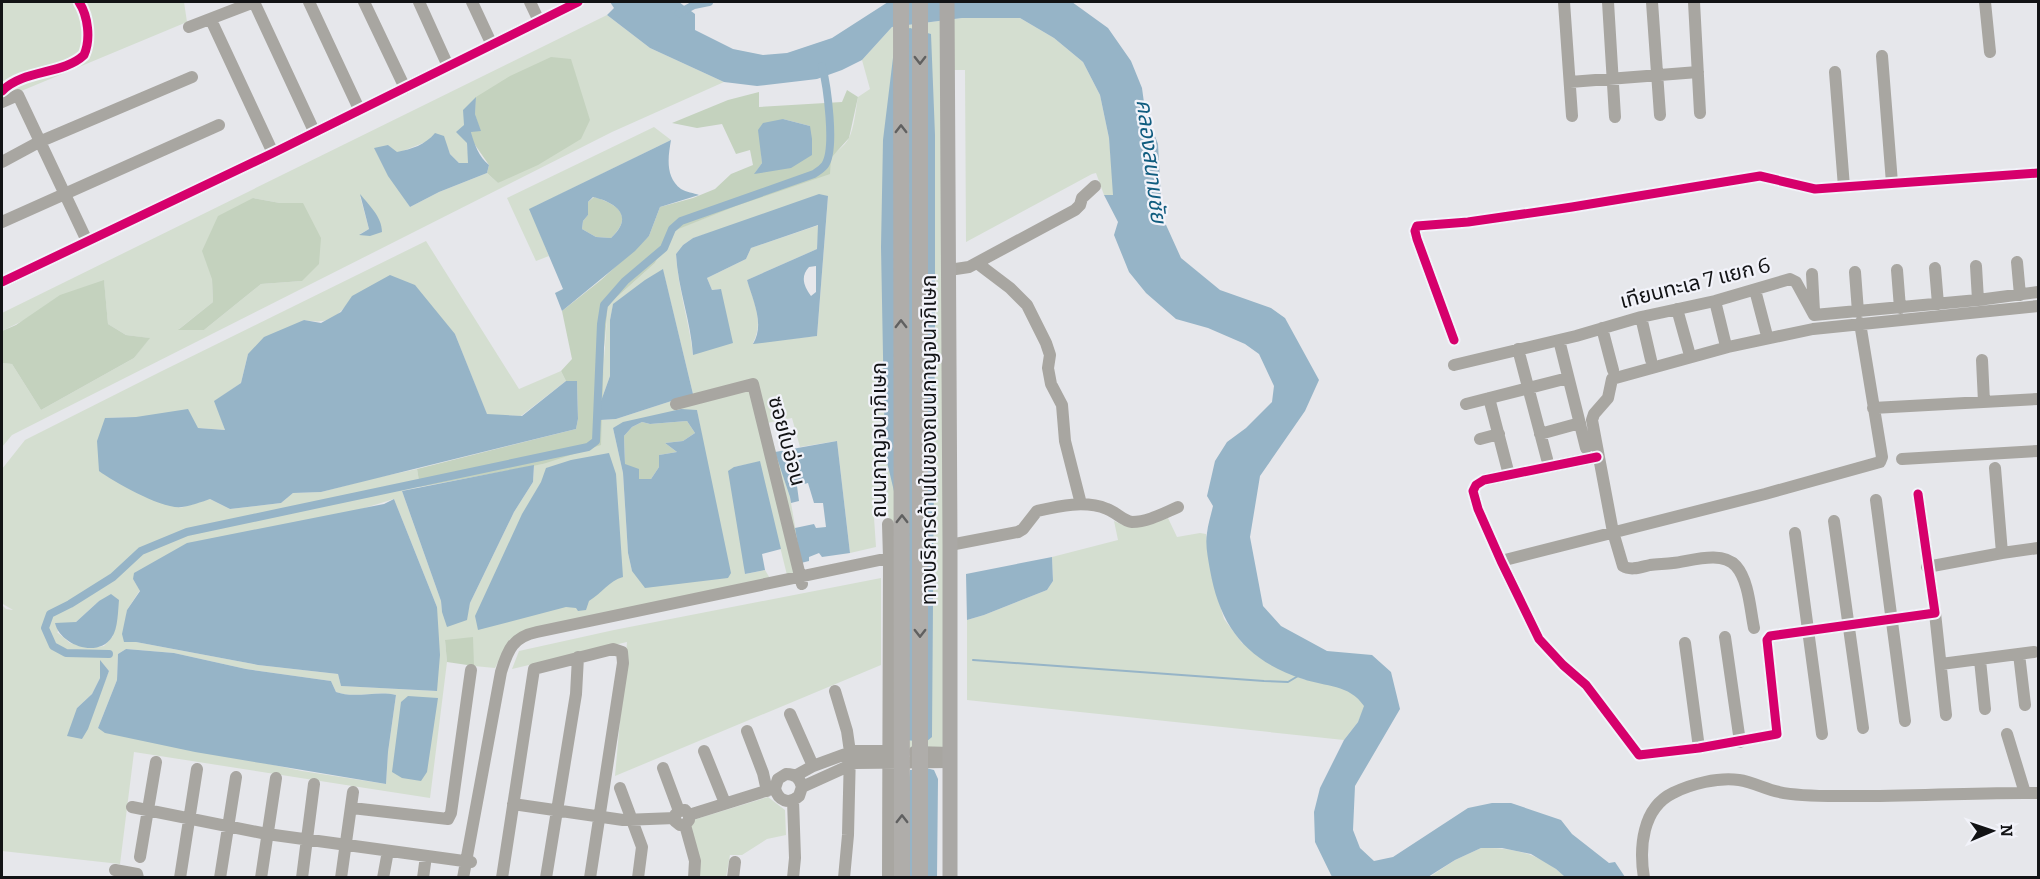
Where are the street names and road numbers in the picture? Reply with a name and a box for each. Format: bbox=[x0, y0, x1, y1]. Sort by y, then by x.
street label: เทียนทะเล 7 แยก 6 bbox=[1617, 252, 1773, 314]
street label: ทางบริการด้านในของถนนกาญจนาภิเษก bbox=[916, 275, 942, 605]
street label: ถนนกาญจนาภิเษก bbox=[866, 362, 892, 518]
street label: ซอยใบอ่อน bbox=[763, 393, 811, 489]

